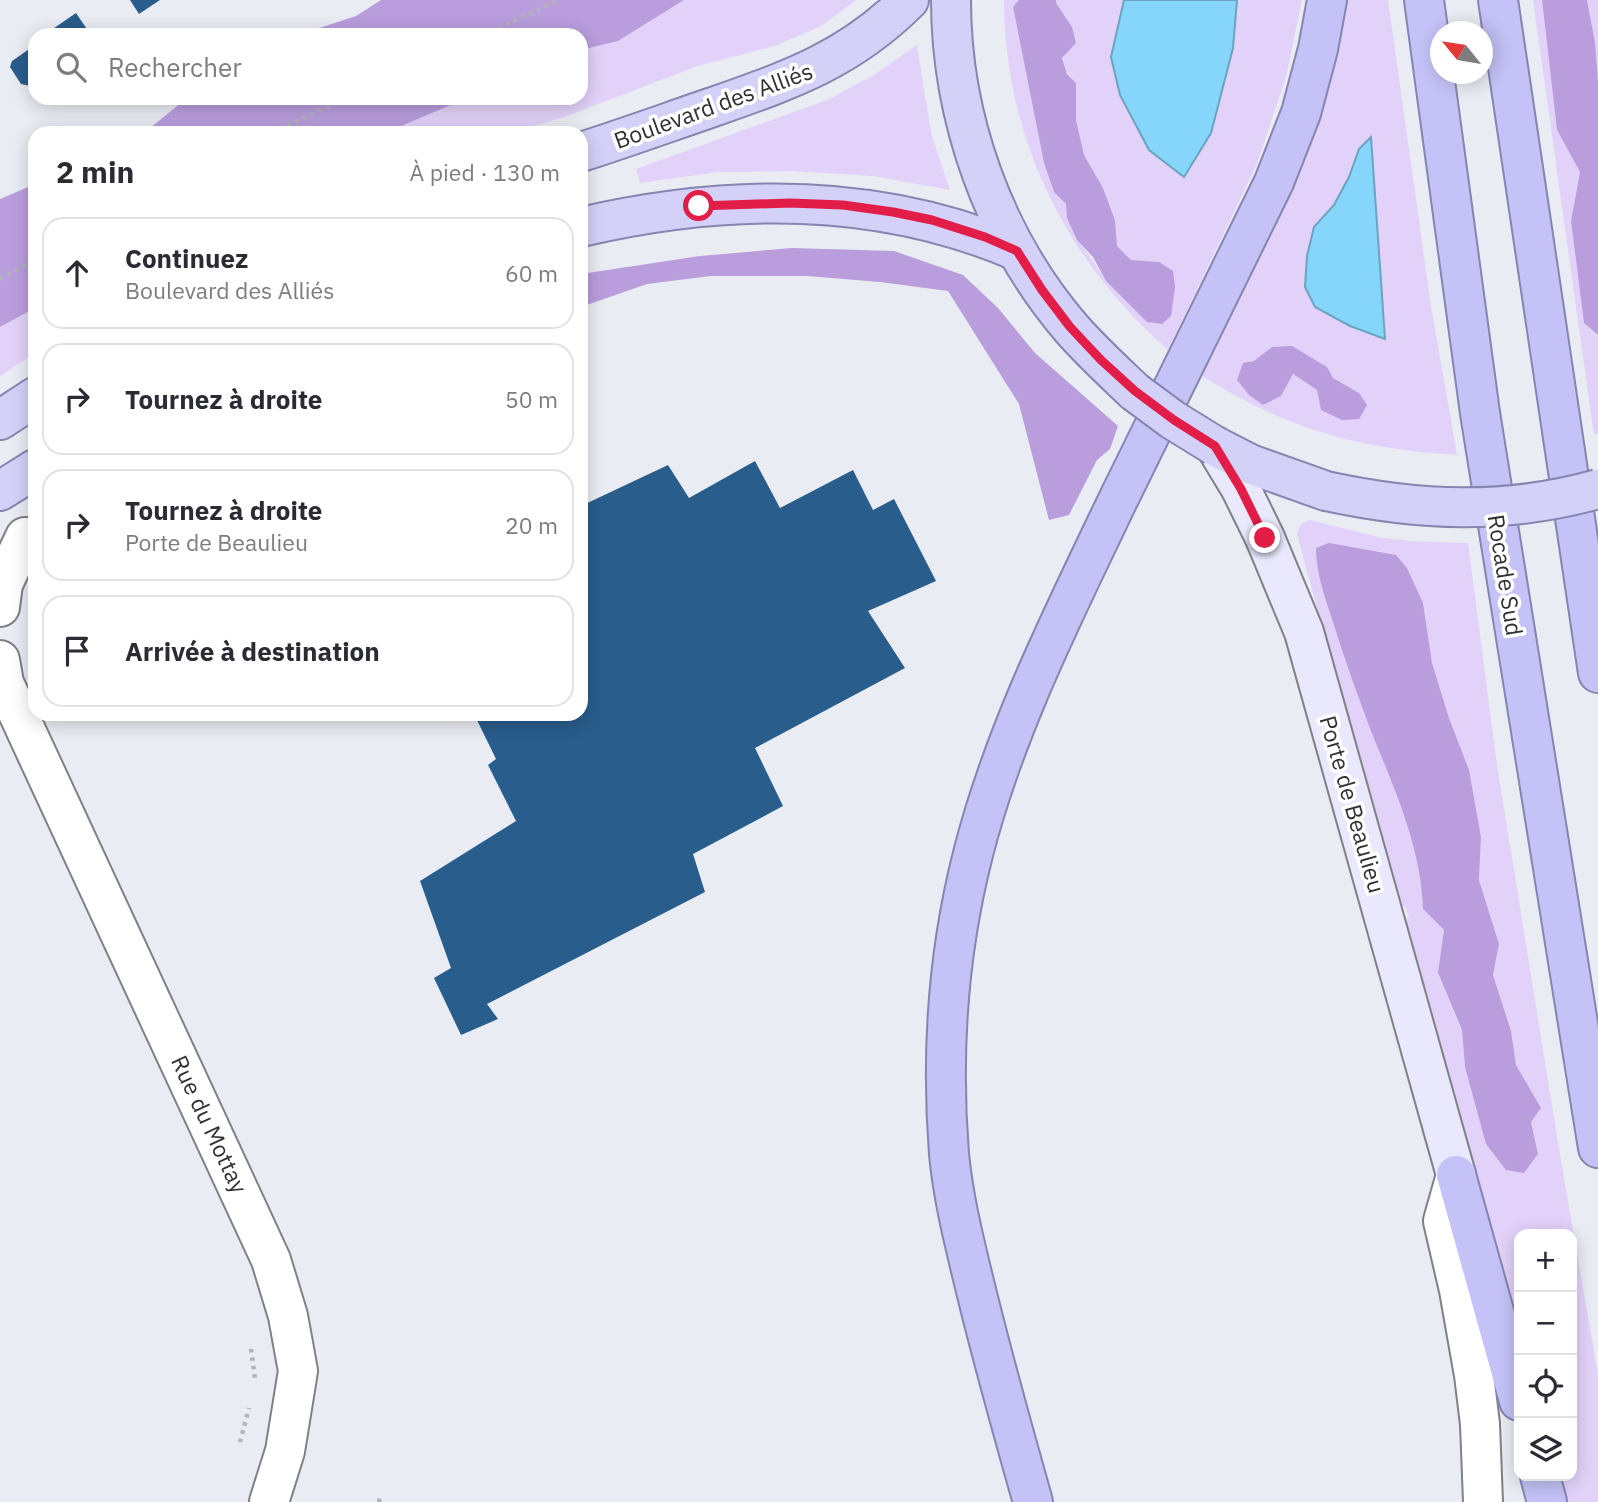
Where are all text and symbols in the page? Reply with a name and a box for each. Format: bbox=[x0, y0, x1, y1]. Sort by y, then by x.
north arrow bbox=[1430, 21, 1493, 84]
search box bbox=[28, 28, 588, 105]
icon: search bbox=[52, 48, 90, 86]
text: Rechercher bbox=[108, 50, 242, 84]
street label: Boulevard des Alliés bbox=[609, 55, 817, 155]
text: 2 min bbox=[56, 152, 134, 191]
text: À pied · 130 m bbox=[410, 157, 560, 187]
route start bbox=[683, 190, 714, 221]
text: Continuez bbox=[125, 241, 248, 275]
icon: ahead bbox=[58, 254, 96, 292]
text: 60 m bbox=[505, 258, 558, 288]
text: Boulevard des Alliés bbox=[125, 275, 334, 305]
icon: right bbox=[58, 380, 96, 418]
text: Tournez à droite bbox=[125, 382, 322, 416]
text: 50 m bbox=[505, 384, 558, 414]
text: Tournez à droite bbox=[125, 493, 322, 527]
icon: right bbox=[58, 506, 96, 544]
text: 20 m bbox=[505, 510, 558, 540]
street label: Rocade Sud bbox=[1482, 512, 1530, 638]
route end bbox=[1249, 522, 1280, 553]
text: Porte de Beaulieu bbox=[125, 527, 308, 557]
icon: arrive bbox=[58, 632, 96, 670]
text: Arrivée à destination bbox=[125, 634, 380, 668]
street label: Porte de Beaulieu bbox=[1313, 712, 1393, 896]
street label: Rue du Mottay bbox=[165, 1050, 255, 1198]
map controls bbox=[1514, 1229, 1577, 1481]
button: + bbox=[1514, 1229, 1577, 1292]
button: − bbox=[1514, 1292, 1577, 1355]
button: locate bbox=[1514, 1355, 1577, 1418]
button: layers bbox=[1514, 1418, 1577, 1481]

